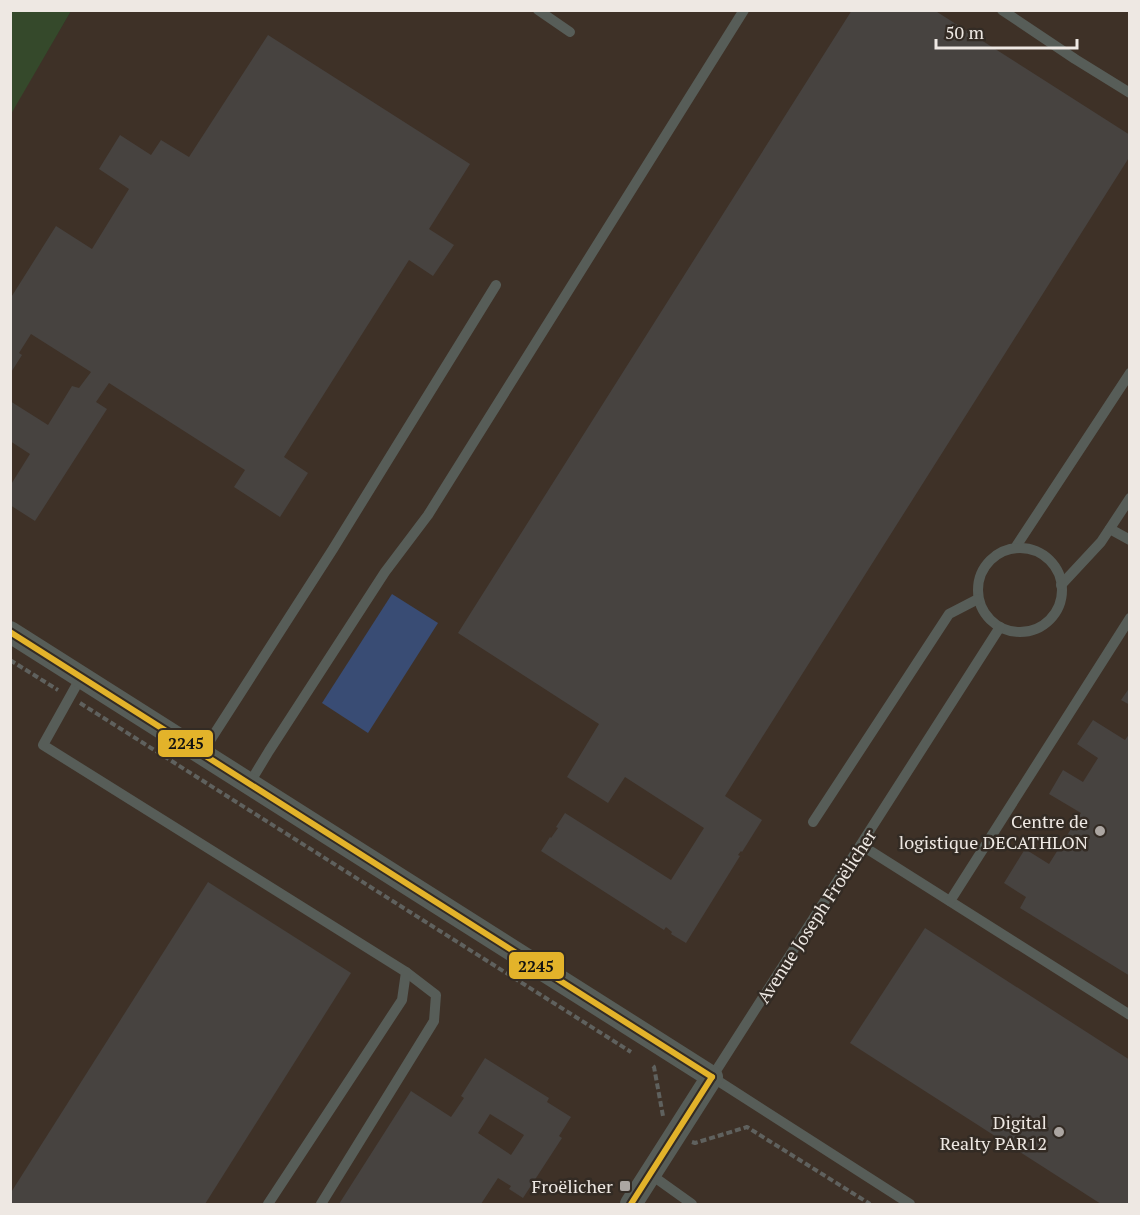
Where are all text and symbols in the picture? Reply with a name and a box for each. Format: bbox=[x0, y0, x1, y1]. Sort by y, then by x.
scale bar bbox=[936, 12, 1077, 50]
text: 50 m bbox=[945, 20, 985, 44]
line badge: 2245 bbox=[157, 729, 214, 758]
text: 2245 bbox=[168, 732, 204, 754]
place label: Centre de logistique DECATHLON bbox=[899, 809, 1088, 854]
street label: Avenue Joseph Froëlicher bbox=[751, 824, 881, 1008]
marker: Centre de logistique DECATHLON bbox=[1093, 824, 1107, 838]
line badge: 2245 bbox=[508, 951, 565, 980]
text: 2245 bbox=[518, 955, 554, 977]
place label: Digital Realty PAR12 bbox=[940, 1110, 1047, 1155]
marker: Digital Realty PAR12 bbox=[1052, 1125, 1066, 1139]
place label: Froëlicher bbox=[532, 1174, 613, 1198]
marker: Froëlicher bbox=[618, 1179, 632, 1193]

